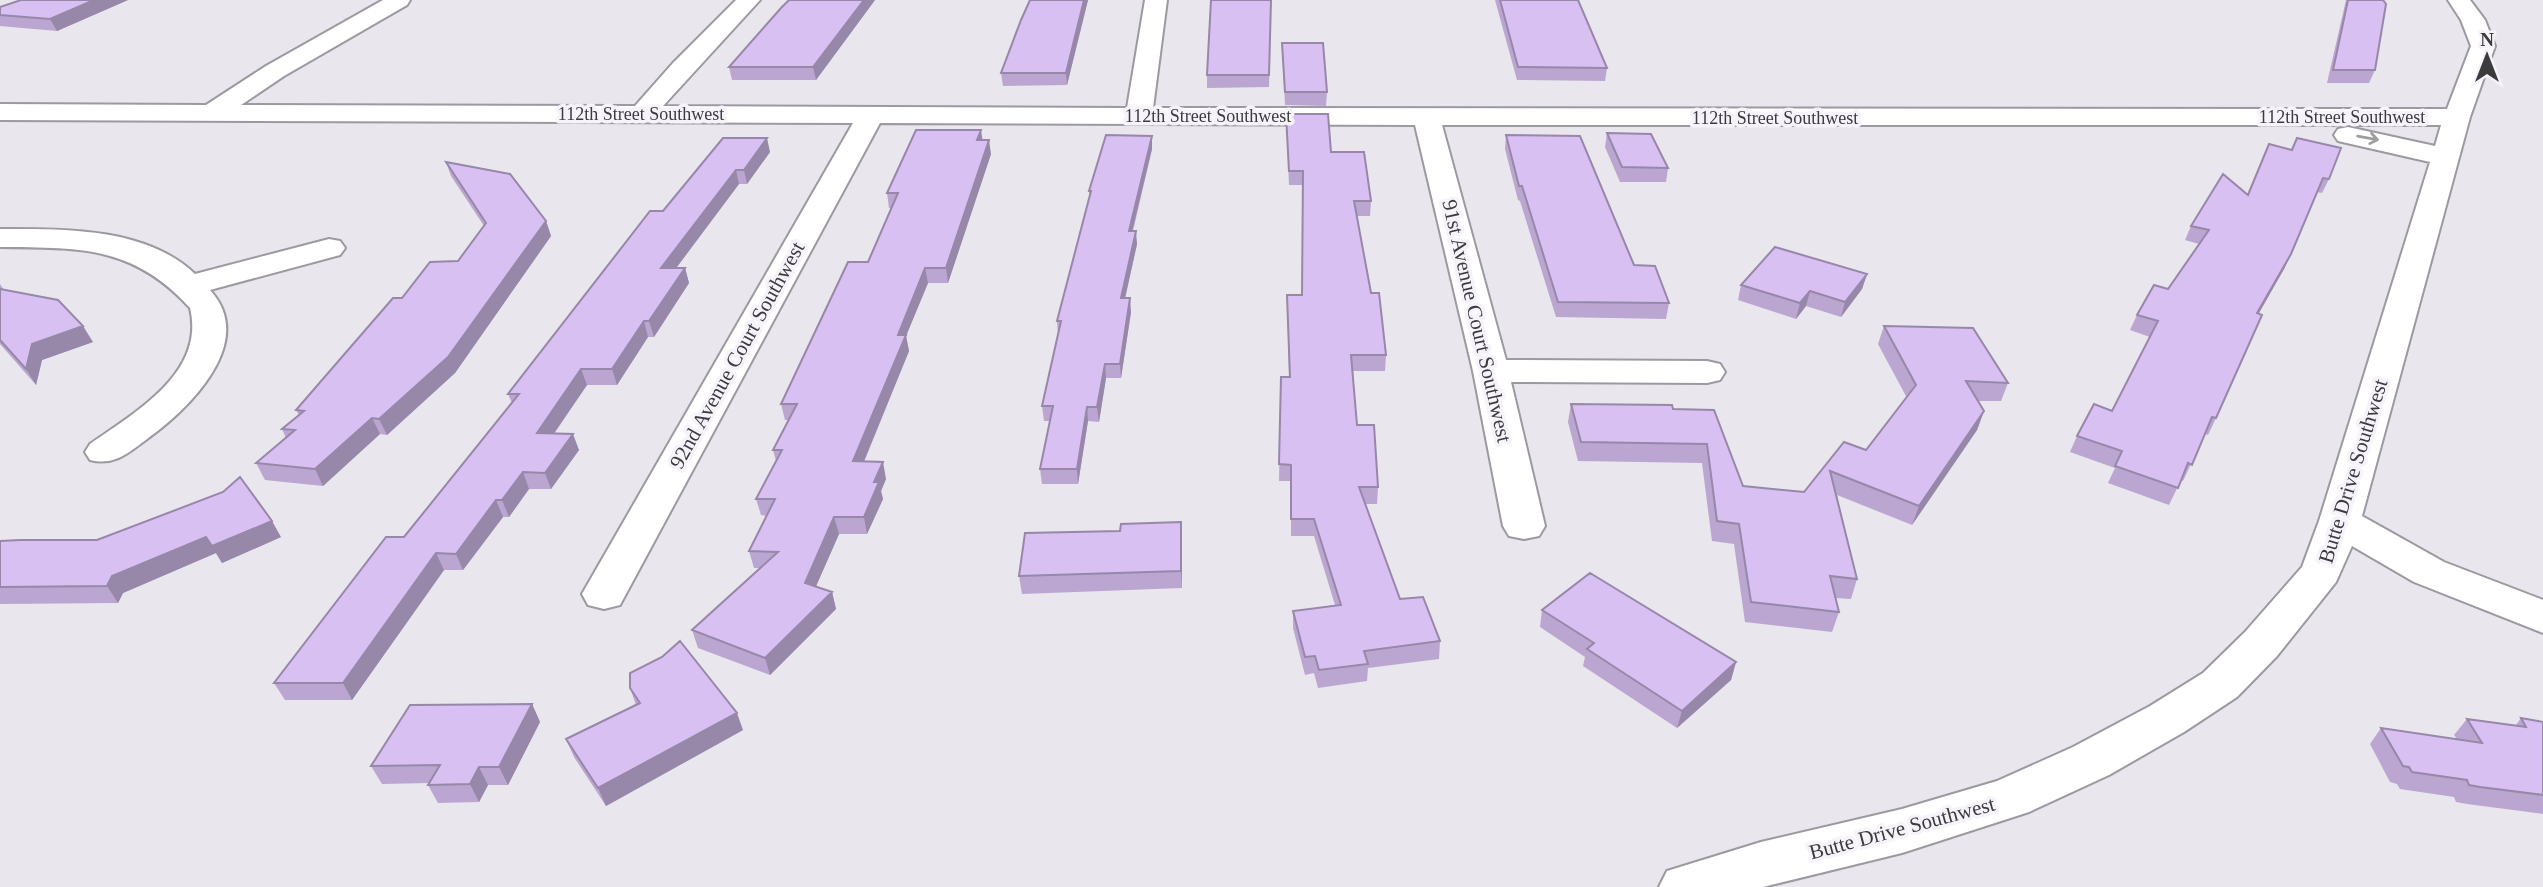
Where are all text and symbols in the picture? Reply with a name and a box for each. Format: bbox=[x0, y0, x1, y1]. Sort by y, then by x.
north arrow bbox=[2452, 21, 2522, 91]
text: N bbox=[2480, 29, 2494, 50]
street label: 112th Street Southwest bbox=[558, 104, 724, 124]
street label: 112th Street Southwest bbox=[1125, 106, 1291, 126]
street label: 112th Street Southwest bbox=[2259, 107, 2425, 127]
street label: 112th Street Southwest bbox=[1692, 108, 1858, 128]
one-way arrow bbox=[2357, 132, 2379, 146]
street label: 91st Avenue Court Southwest bbox=[1437, 197, 1517, 445]
street label: 92nd Avenue Court Southwest bbox=[665, 237, 810, 473]
street label: Butte Drive Southwest bbox=[2314, 376, 2392, 566]
street label: Butte Drive Southwest bbox=[1806, 792, 1998, 864]

